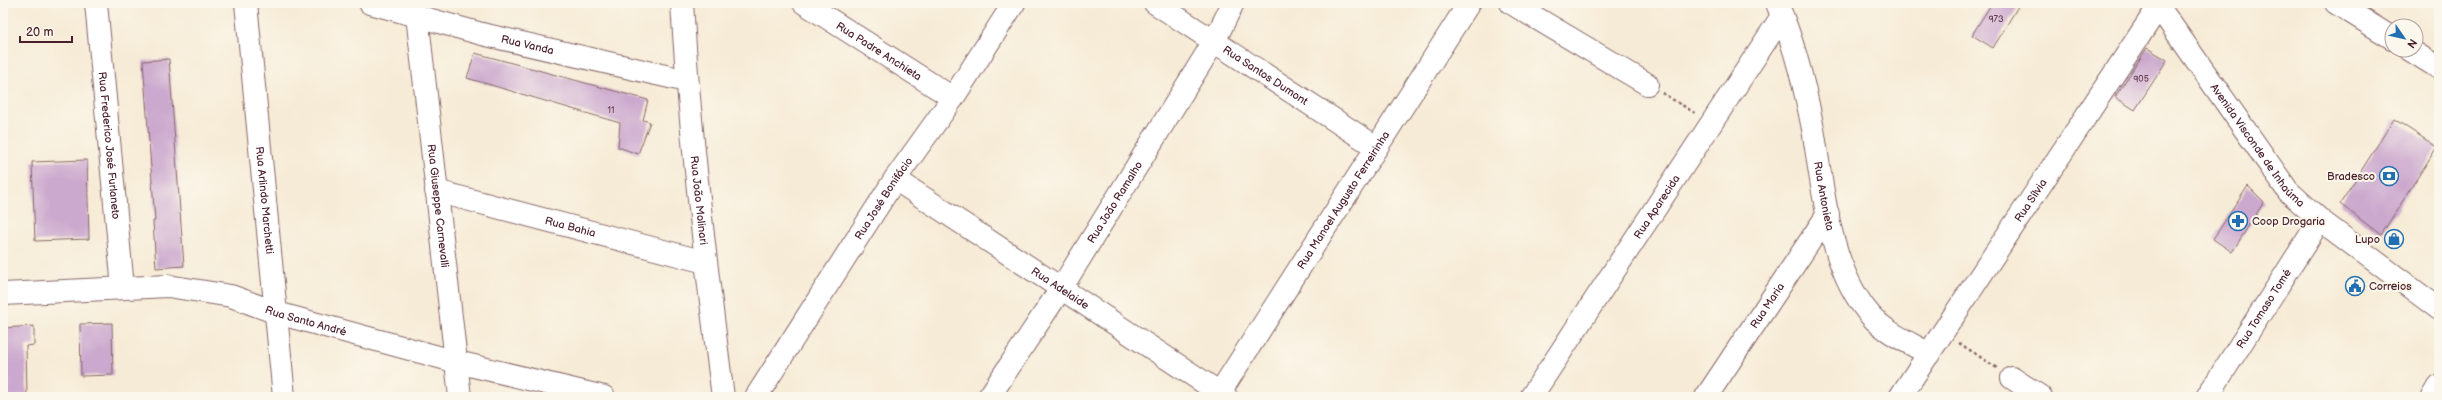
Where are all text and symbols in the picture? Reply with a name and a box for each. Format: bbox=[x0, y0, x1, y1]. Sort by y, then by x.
house number: 973 bbox=[1988, 14, 2004, 25]
scale bar bbox=[20, 18, 72, 44]
north arrow bbox=[2384, 18, 2424, 58]
street label: Rua Padre Anchieta bbox=[834, 19, 924, 83]
text: 20 m bbox=[26, 25, 53, 40]
street label: Rua Vanda bbox=[500, 33, 555, 57]
text: N bbox=[2404, 36, 2420, 50]
street label: Rua Santos Dumont bbox=[1220, 43, 1311, 108]
street label: Rua Frederico José Furlaneto bbox=[96, 71, 122, 220]
house number: 905 bbox=[2133, 74, 2149, 85]
street label: Avenida Visconde de Inhaúma bbox=[2208, 81, 2307, 210]
house number: 11 bbox=[608, 105, 614, 116]
street label: Rua Manoel Augusto Ferreirinha bbox=[1295, 129, 1392, 272]
street label: Rua Giuseppe Carnevalli bbox=[425, 143, 451, 268]
street label: Rua Arlindo Marchetti bbox=[253, 146, 276, 255]
street label: Rua João Molinari bbox=[687, 155, 710, 246]
street label: Rua José Bonifácio bbox=[852, 155, 915, 242]
street label: Rua João Ramalho bbox=[1085, 159, 1145, 246]
street label: Rua Antonieta bbox=[1811, 160, 1837, 232]
bank icon: Bradesco bbox=[2378, 165, 2400, 187]
place label: Bradesco bbox=[2327, 170, 2375, 183]
street label: Rua Aparecida bbox=[1631, 172, 1683, 241]
street label: Rua Sílvia bbox=[2012, 177, 2050, 224]
pharmacy icon: Coop Drogaria bbox=[2227, 210, 2249, 232]
street label: Rua Bahia bbox=[544, 214, 597, 240]
place label: Coop Drogaria bbox=[2252, 215, 2325, 228]
shop icon: Lupo bbox=[2383, 228, 2405, 250]
place label: Lupo bbox=[2355, 233, 2380, 246]
street label: Rua Adelaide bbox=[1029, 265, 1092, 312]
street label: Rua Tomaso Tomé bbox=[2234, 266, 2294, 351]
public building icon: Correios bbox=[2344, 275, 2366, 297]
place label: Correios bbox=[2369, 280, 2412, 293]
street label: Rua Maria bbox=[1748, 281, 1787, 331]
street label: Rua Santo André bbox=[263, 303, 348, 339]

